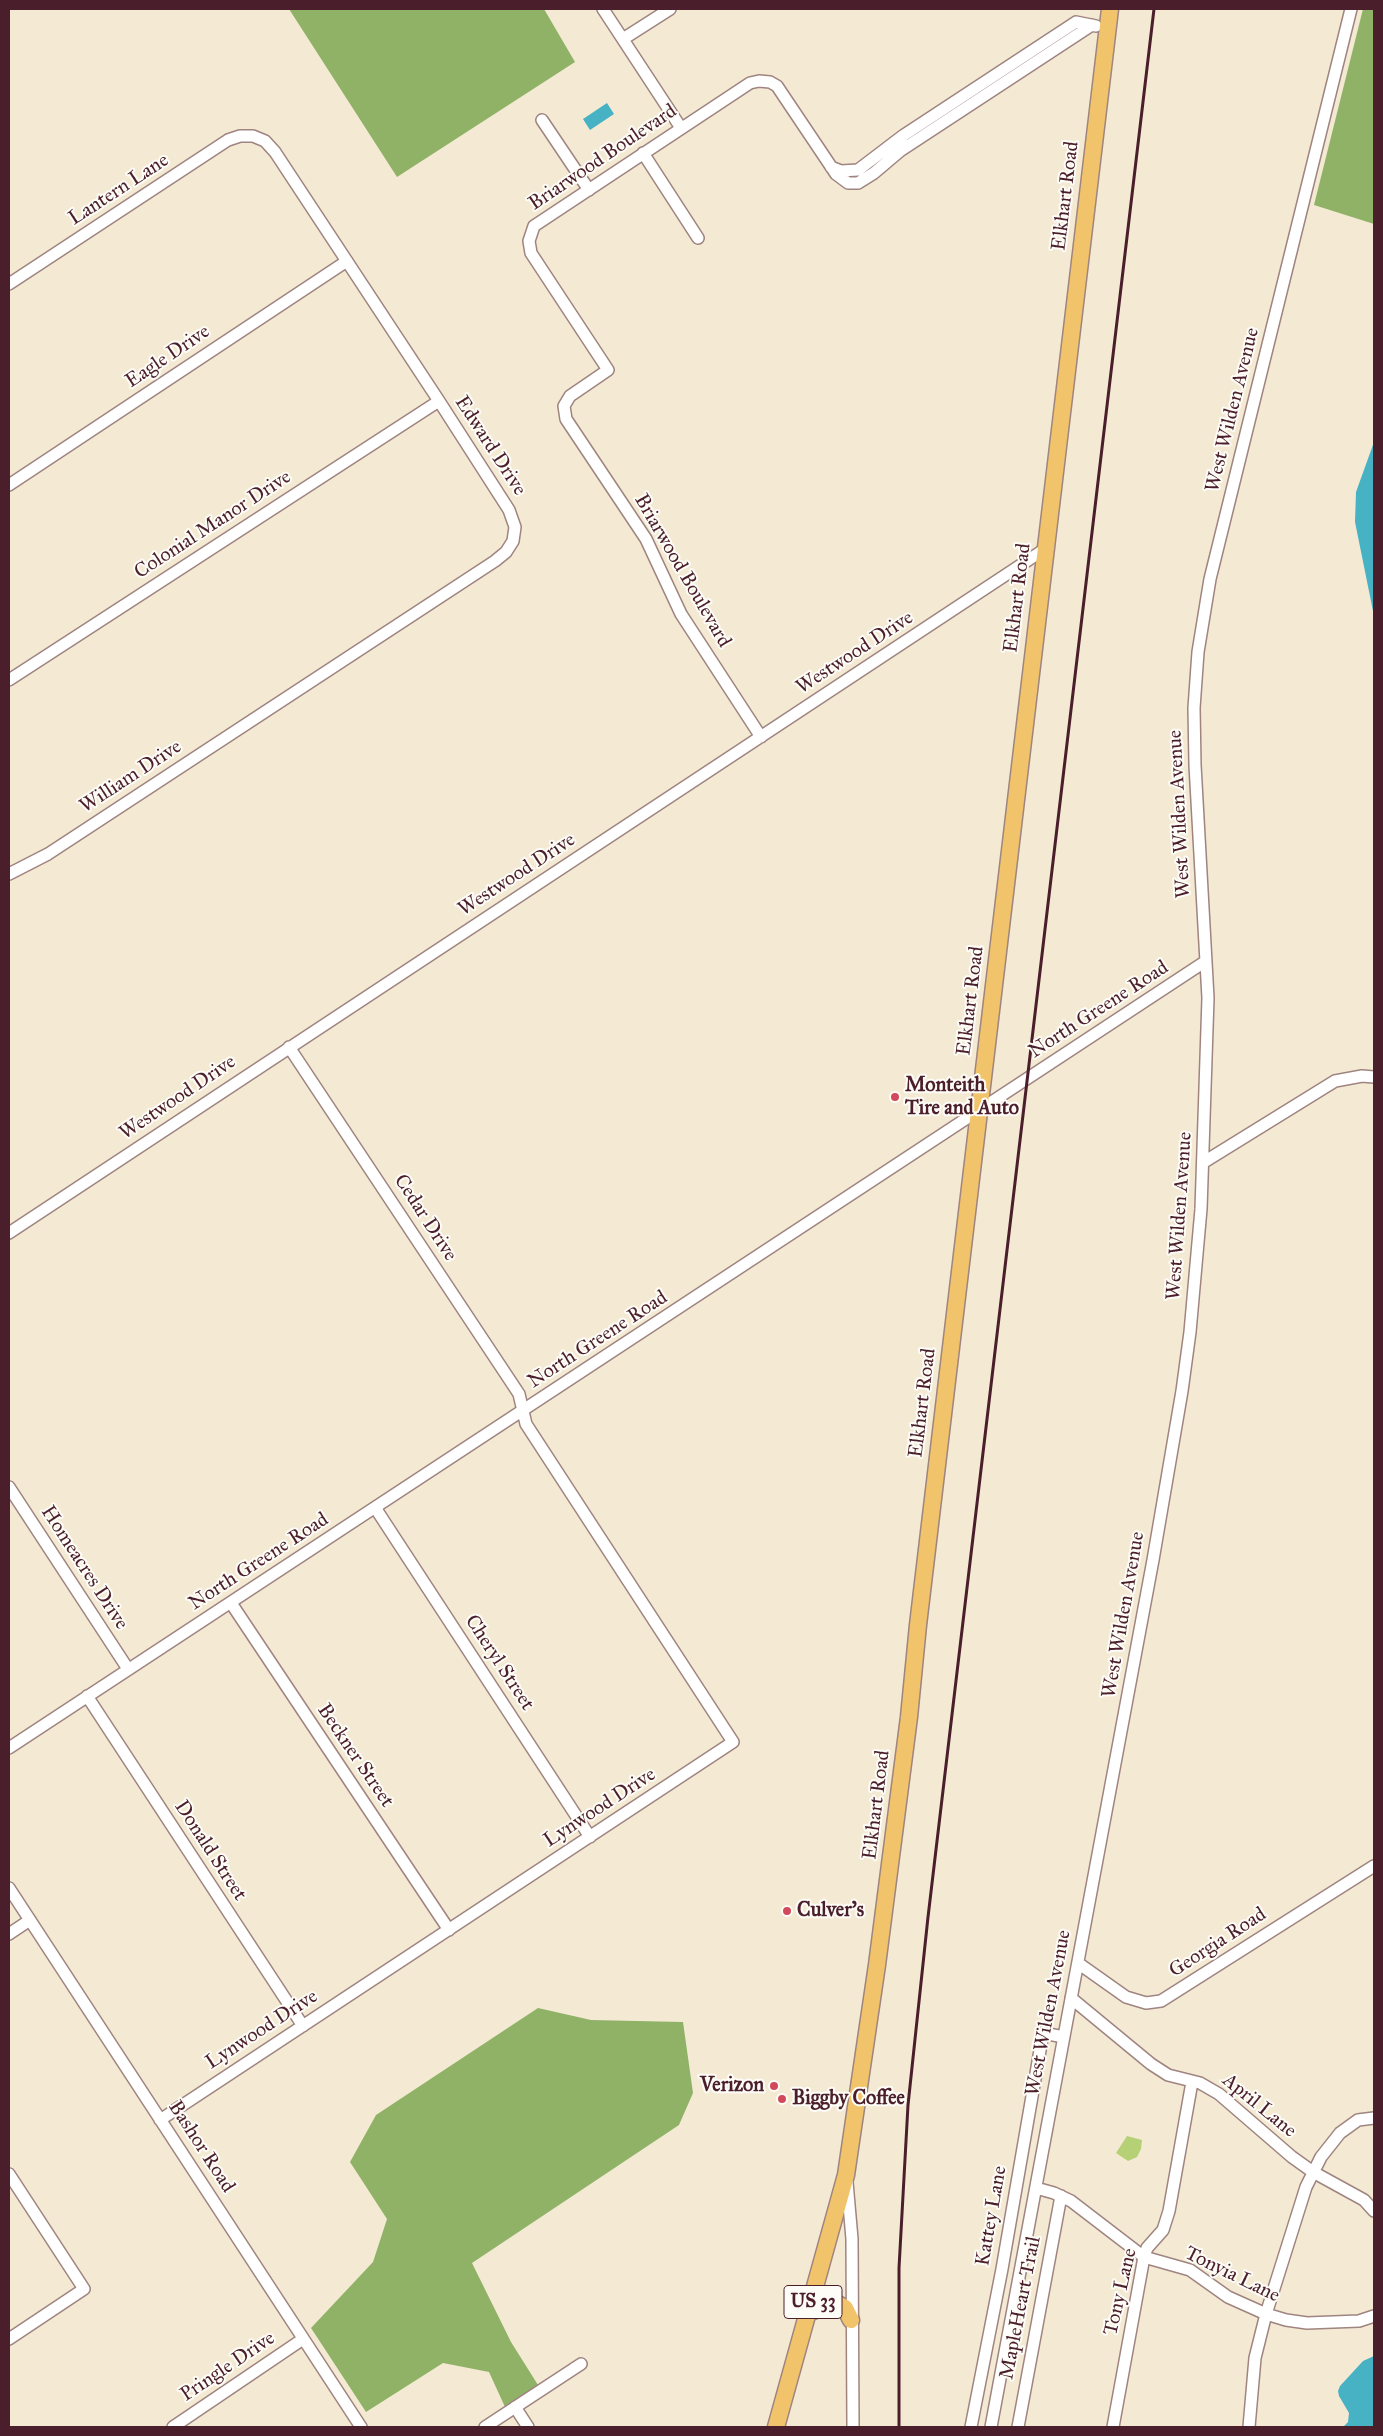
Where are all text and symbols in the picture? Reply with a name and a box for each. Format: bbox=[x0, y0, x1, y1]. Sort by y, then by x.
street label: Briarwood Boulevard bbox=[525, 100, 681, 216]
street label: Elkhart Road bbox=[1047, 140, 1085, 252]
street label: Lantern Lane bbox=[65, 149, 173, 231]
street label: Eagle Drive bbox=[121, 320, 215, 394]
street label: West Wilden Avenue bbox=[1201, 325, 1265, 495]
street label: Edward Drive bbox=[449, 392, 531, 500]
street label: Colonial Manor Drive bbox=[130, 465, 296, 585]
street label: Briarwood Boulevard bbox=[628, 490, 736, 652]
street label: Elkhart Road bbox=[999, 542, 1037, 654]
street label: Westwood Drive bbox=[792, 606, 918, 700]
street label: West Wilden Avenue bbox=[1164, 729, 1196, 899]
street label: William Drive bbox=[76, 735, 186, 819]
street label: Westwood Drive bbox=[454, 828, 580, 922]
street label: Elkhart Road bbox=[952, 945, 990, 1057]
street label: North Greene Road bbox=[1025, 956, 1173, 1064]
street label: Westwood Drive bbox=[115, 1050, 241, 1146]
place label: Monteith Tire and Auto bbox=[905, 1074, 1019, 1121]
marker: Monteith Tire and Auto bbox=[889, 1091, 901, 1103]
street label: West Wilden Avenue bbox=[1162, 1131, 1198, 1301]
street label: Cedar Drive bbox=[388, 1170, 462, 1266]
street label: North Greene Road bbox=[524, 1286, 672, 1394]
street label: Elkhart Road bbox=[904, 1347, 942, 1459]
street label: Homeacres Drive bbox=[35, 1502, 133, 1634]
street label: North Greene Road bbox=[185, 1508, 333, 1616]
street label: West Wilden Avenue bbox=[1098, 1530, 1150, 1700]
street label: Cheryl Street bbox=[459, 1611, 539, 1715]
street label: Beckner Street bbox=[312, 1700, 398, 1812]
street label: Elkhart Road bbox=[858, 1749, 896, 1861]
street label: Lynwood Drive bbox=[540, 1763, 660, 1853]
street label: Donald Street bbox=[169, 1796, 251, 1906]
place label: Culver's bbox=[797, 1899, 864, 1923]
street label: Georgia Road bbox=[1165, 1903, 1271, 1983]
marker: Culver's bbox=[781, 1905, 793, 1917]
street label: West Wilden Avenue bbox=[1021, 1928, 1077, 2098]
street label: Lynwood Drive bbox=[202, 1985, 322, 2075]
street label: April Lane bbox=[1217, 2069, 1301, 2143]
place label: Verizon bbox=[700, 2074, 764, 2098]
marker: Verizon bbox=[768, 2080, 780, 2092]
place label: Biggby Coffee bbox=[792, 2087, 905, 2111]
marker: Biggby Coffee bbox=[776, 2093, 788, 2105]
street label: Bashor Road bbox=[162, 2097, 240, 2197]
street label: Kattey Lane bbox=[971, 2164, 1013, 2268]
street label: MapleHeart Trail bbox=[995, 2234, 1047, 2382]
street label: Tonyia Lane bbox=[1181, 2242, 1283, 2308]
street label: Tony Lane bbox=[1099, 2246, 1143, 2338]
road number: US 33 bbox=[784, 2286, 842, 2318]
street label: Pringle Drive bbox=[176, 2327, 280, 2407]

